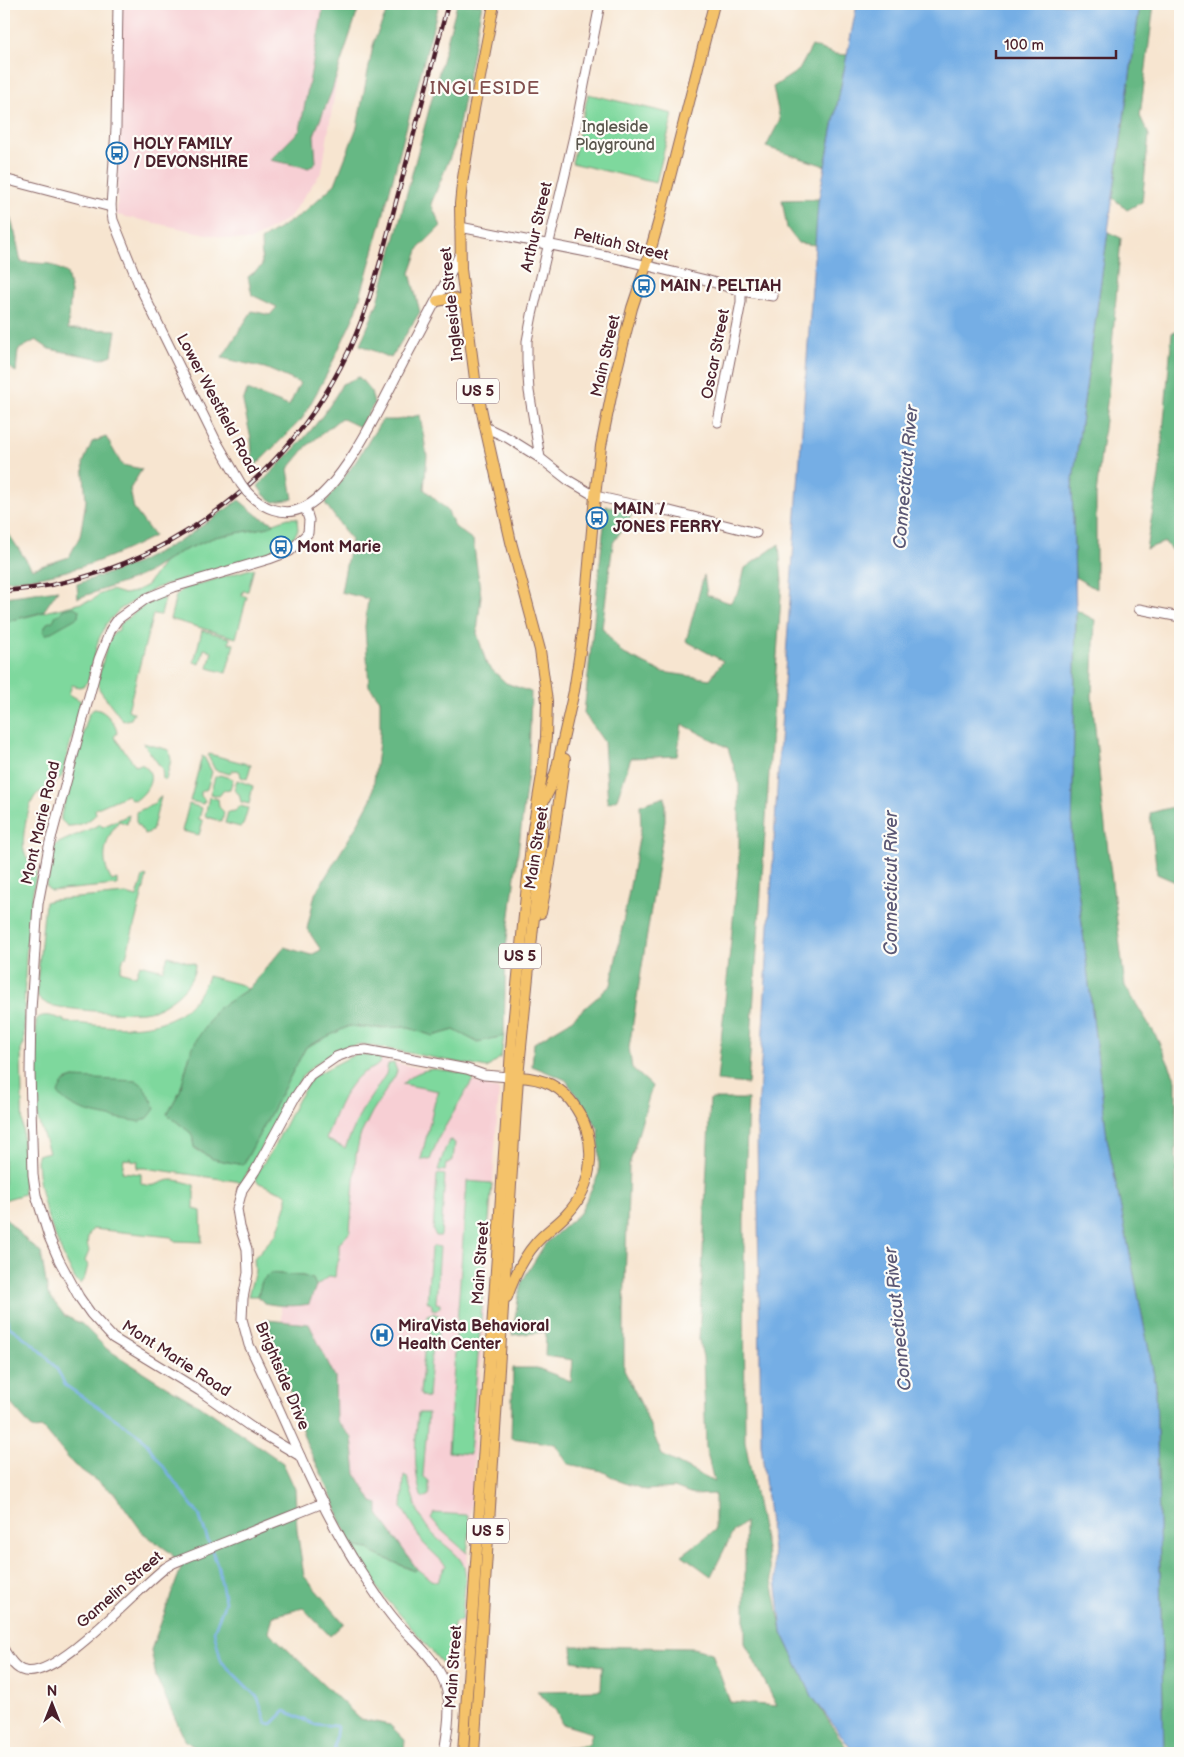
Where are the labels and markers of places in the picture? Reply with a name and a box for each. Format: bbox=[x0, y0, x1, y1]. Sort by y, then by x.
place label: HOLY FAMILY / DEVONSHIRE bbox=[133, 135, 248, 172]
bus stop icon: HOLY FAMILY / DEVONSHIRE bbox=[105, 141, 129, 165]
bus stop icon: MAIN / PELTIAH bbox=[632, 274, 656, 298]
place label: MAIN / PELTIAH bbox=[660, 277, 782, 296]
place label: MAIN / JONES FERRY bbox=[613, 500, 721, 537]
bus stop icon: MAIN / JONES FERRY bbox=[585, 506, 609, 530]
bus stop icon: Mont Marie bbox=[269, 535, 293, 559]
place label: Mont Marie bbox=[297, 538, 381, 557]
place label: MiraVista Behavioral Health Center bbox=[398, 1317, 549, 1354]
hospital icon: MiraVista Behavioral Health Center bbox=[370, 1323, 394, 1347]

